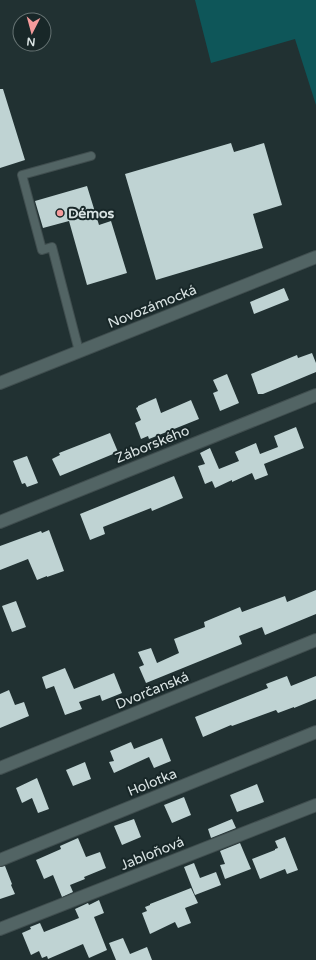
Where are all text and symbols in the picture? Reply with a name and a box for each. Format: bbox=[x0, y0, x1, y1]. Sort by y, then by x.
north arrow bbox=[12, 12, 52, 52]
text: N bbox=[26, 35, 36, 48]
place label: Démos bbox=[68, 205, 115, 222]
marker: Démos bbox=[55, 208, 65, 218]
street label: Novozámocká bbox=[105, 281, 199, 332]
street label: Záborského bbox=[113, 422, 192, 467]
street label: Dvorčanská bbox=[113, 668, 191, 713]
street label: Holotka bbox=[125, 765, 179, 800]
street label: Jabloňová bbox=[118, 833, 187, 874]

